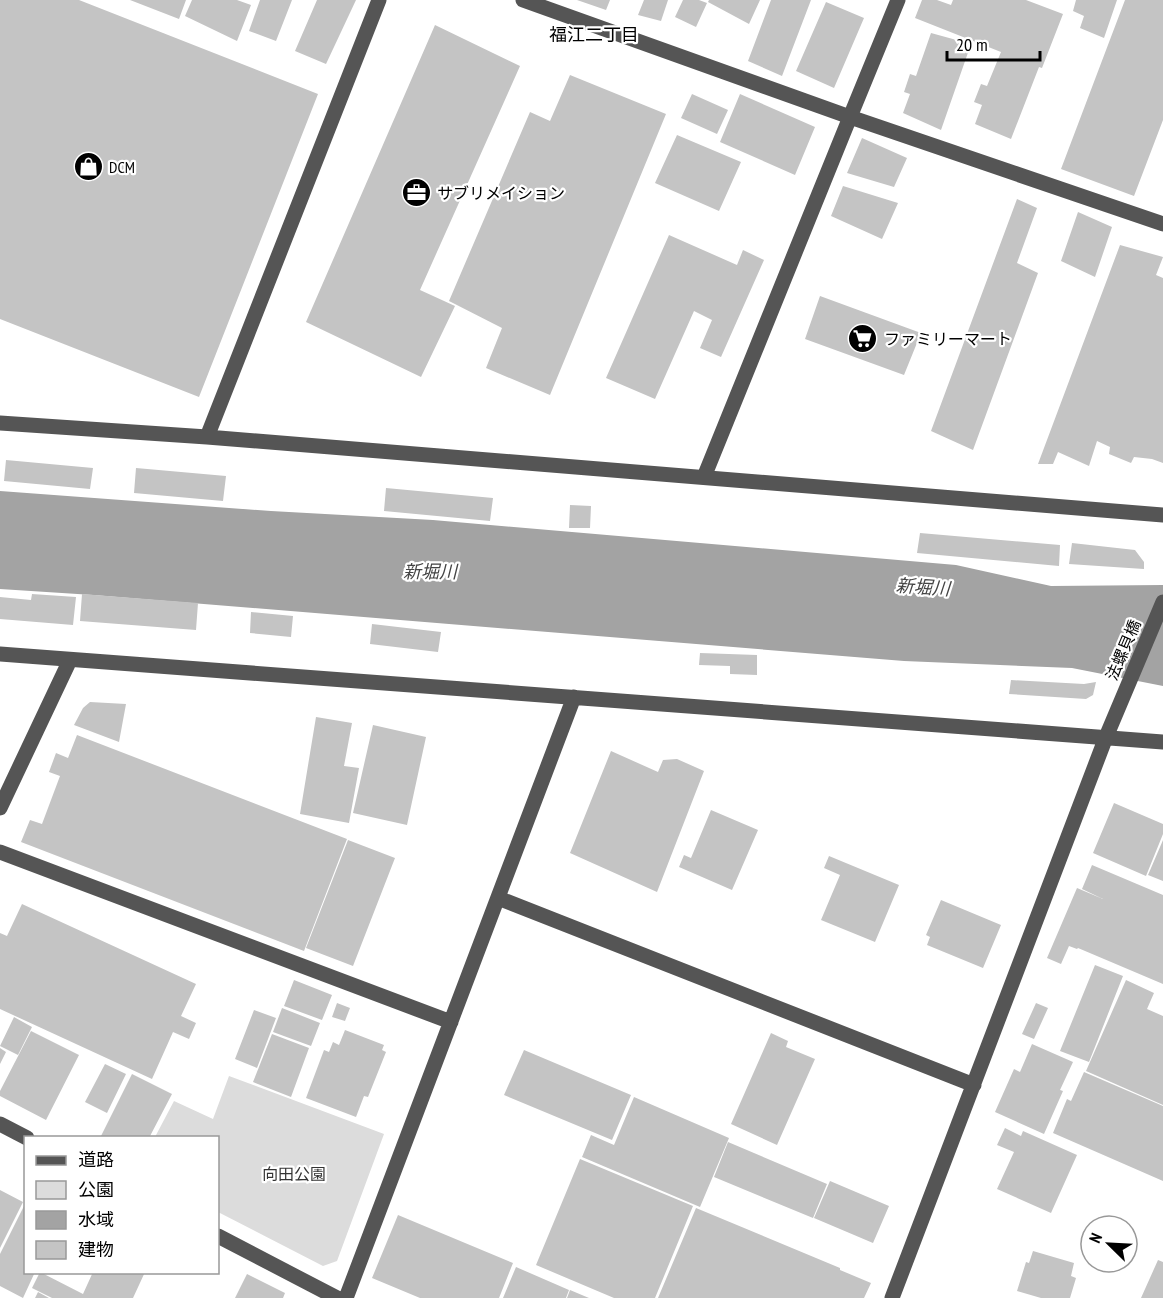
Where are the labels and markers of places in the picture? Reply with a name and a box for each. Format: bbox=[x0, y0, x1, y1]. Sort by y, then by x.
shop icon: DCM bbox=[72, 151, 104, 183]
place label: DCM bbox=[109, 157, 135, 177]
office icon: サブリメイション bbox=[400, 177, 432, 209]
place label: サブリメイション bbox=[437, 183, 565, 203]
supermarket icon: ファミリーマート bbox=[847, 323, 879, 355]
place label: ファミリーマート bbox=[884, 329, 1012, 349]

